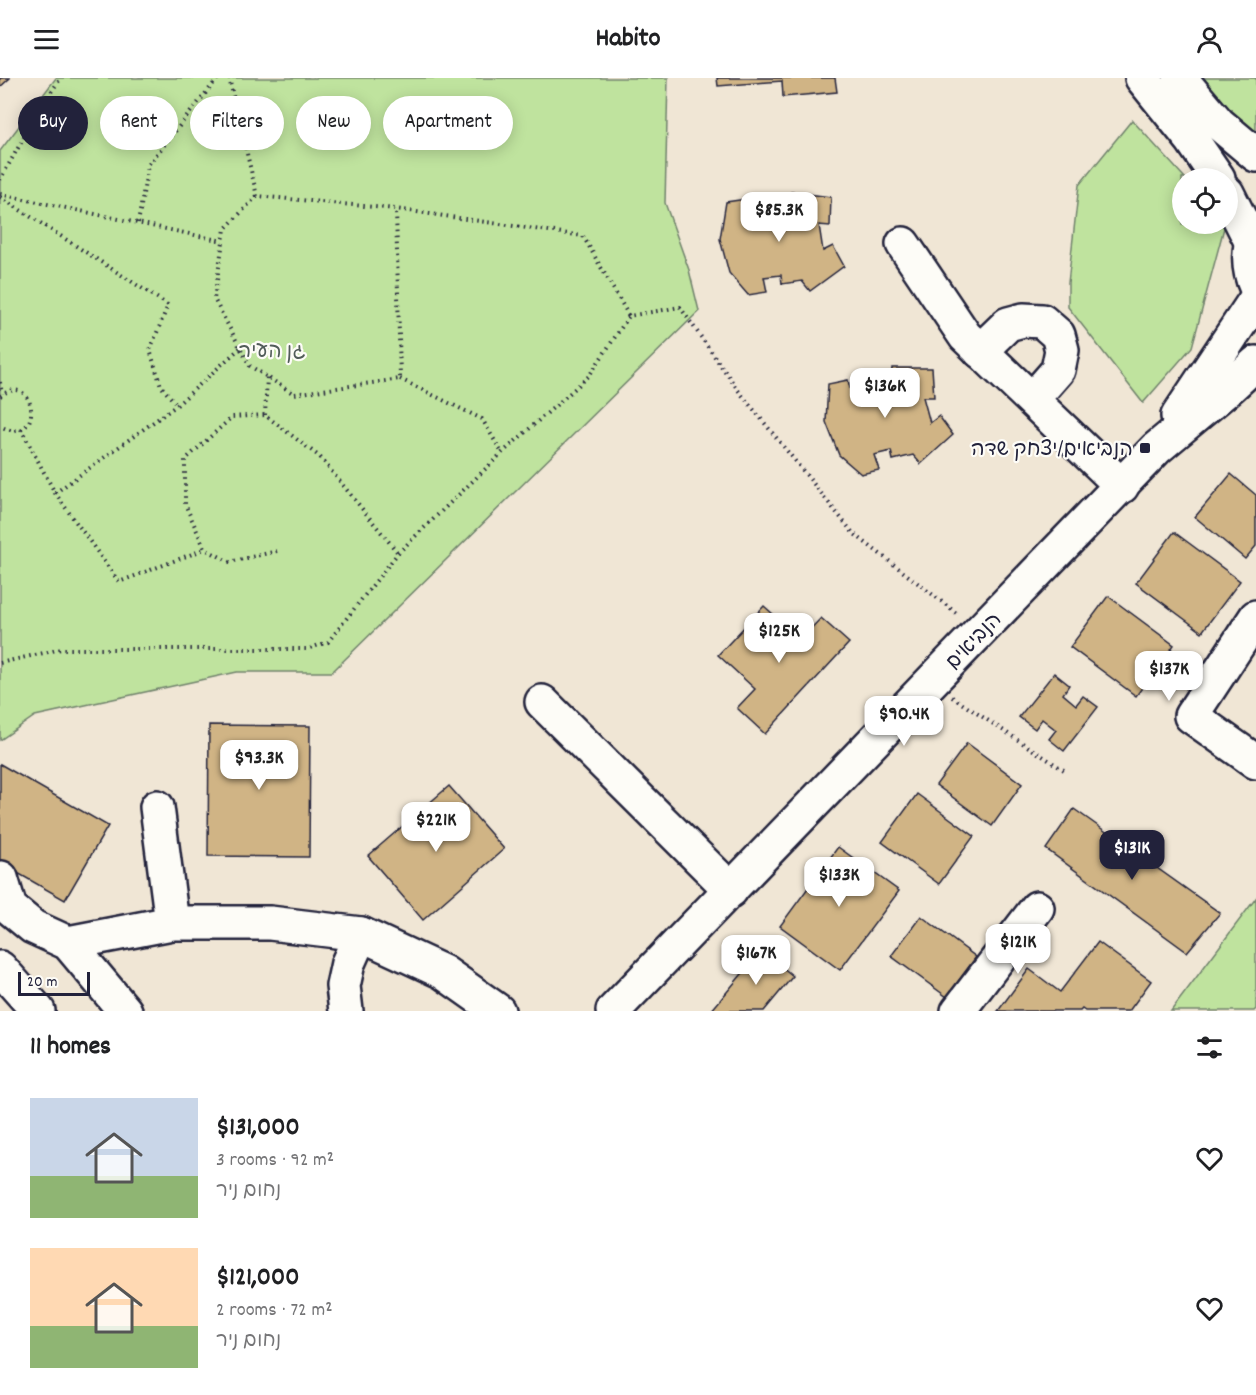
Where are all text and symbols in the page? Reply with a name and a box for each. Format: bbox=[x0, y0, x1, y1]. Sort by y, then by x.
text: Habito bbox=[595, 20, 661, 59]
icon: menu bbox=[30, 23, 63, 56]
icon: person bbox=[1193, 23, 1226, 56]
chip: Buy bbox=[18, 96, 88, 150]
chip: Rent bbox=[100, 96, 178, 150]
chip: Filters bbox=[190, 96, 284, 150]
chip: New bbox=[296, 96, 371, 150]
chip: Apartment bbox=[383, 96, 513, 150]
map controls bbox=[1172, 168, 1238, 234]
button: locate bbox=[1172, 168, 1238, 234]
pin: $85.3K bbox=[730, 192, 828, 243]
text: $85.3K bbox=[755, 197, 803, 225]
park label: גן העיר bbox=[239, 338, 305, 368]
pin: $136K bbox=[843, 368, 927, 419]
text: $136K bbox=[864, 373, 906, 401]
place label: הנביאים/יצחק שדה bbox=[971, 436, 1133, 466]
marker: הנביאים/יצחק שדה bbox=[1138, 441, 1152, 455]
street label: הנביאים bbox=[940, 607, 1010, 678]
pin: $125K bbox=[737, 613, 821, 664]
text: $125K bbox=[758, 618, 800, 646]
pin: $137K bbox=[1127, 651, 1211, 702]
text: $137K bbox=[1149, 656, 1189, 684]
pin: $90.4K bbox=[855, 696, 953, 747]
text: $90.4K bbox=[878, 701, 930, 729]
pin: $93.3K bbox=[210, 740, 308, 791]
text: $93.3K bbox=[234, 745, 284, 773]
pin: $221K bbox=[394, 802, 478, 853]
text: $221K bbox=[415, 807, 457, 835]
pin: $131K bbox=[1090, 830, 1174, 881]
text: $131K bbox=[1113, 835, 1151, 863]
pin: $133K bbox=[797, 857, 881, 908]
text: $133K bbox=[818, 862, 860, 890]
pin: $121K bbox=[976, 924, 1060, 975]
text: $121K bbox=[1000, 929, 1036, 957]
pin: $167K bbox=[714, 935, 798, 986]
text: $167K bbox=[735, 940, 777, 968]
scale bar bbox=[18, 969, 90, 996]
text: 20 m bbox=[27, 971, 57, 994]
text: 11 homes bbox=[30, 1029, 111, 1066]
icon: filters bbox=[1193, 1031, 1226, 1064]
text: $131,000 bbox=[216, 1110, 300, 1147]
icon: home bbox=[78, 1122, 150, 1194]
icon: heart bbox=[1193, 1142, 1226, 1175]
text: 3 rooms · 92 m² bbox=[216, 1147, 334, 1175]
text: נחום ניר bbox=[216, 1178, 281, 1206]
text: $121,000 bbox=[216, 1260, 299, 1297]
icon: home bbox=[78, 1272, 150, 1344]
icon: heart bbox=[1193, 1292, 1226, 1325]
text: 2 rooms · 72 m² bbox=[216, 1297, 332, 1325]
text: נחום ניר bbox=[216, 1328, 281, 1356]

